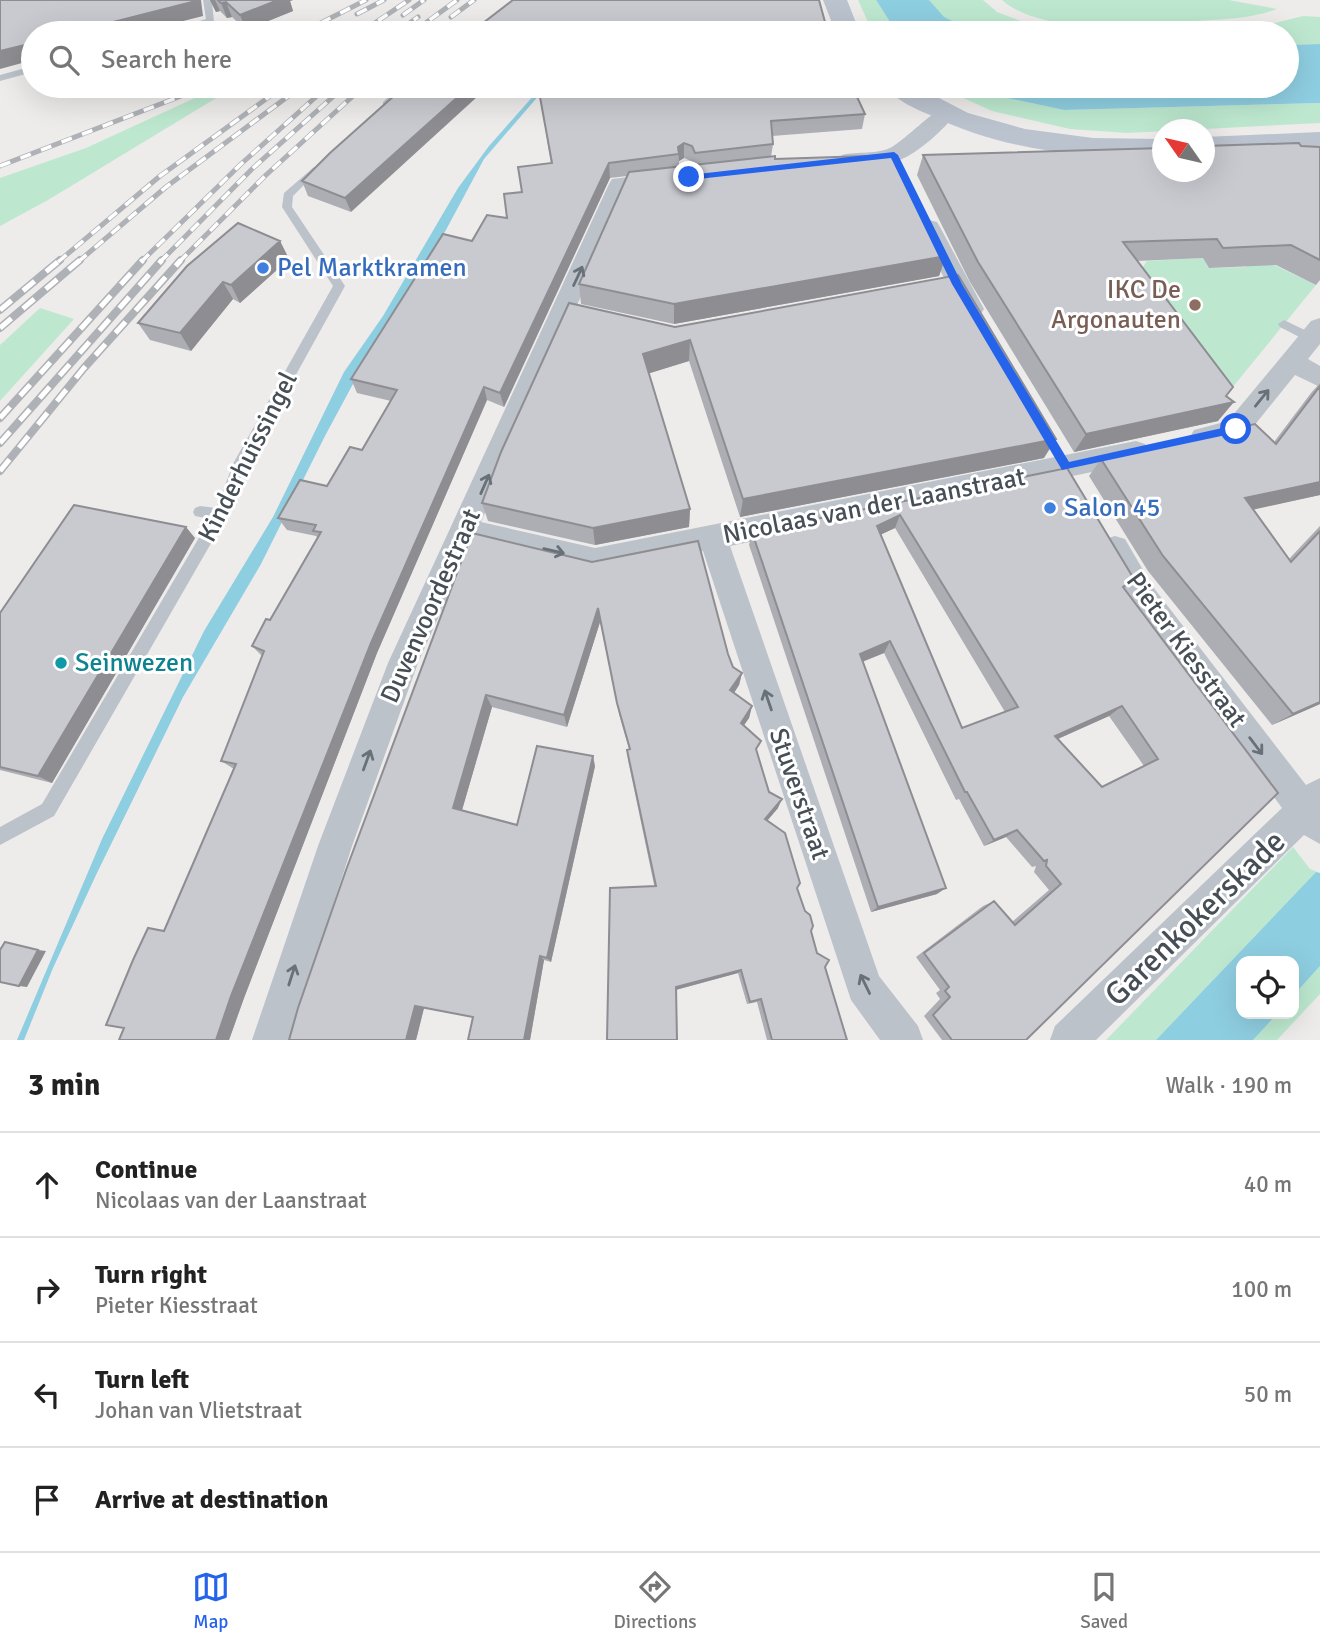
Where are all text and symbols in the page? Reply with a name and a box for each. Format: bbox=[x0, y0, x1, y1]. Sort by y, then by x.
search box bbox=[21, 21, 1299, 98]
icon: search bbox=[45, 41, 83, 79]
text: Search here bbox=[101, 44, 232, 76]
north arrow bbox=[1152, 119, 1215, 182]
route end bbox=[673, 161, 704, 192]
place label: Pel Marktkramen bbox=[277, 252, 467, 284]
marker: Pel Marktkramen bbox=[255, 260, 271, 276]
one-way arrow bbox=[572, 266, 585, 287]
place label: IKC De Argonauten bbox=[1051, 274, 1181, 336]
marker: IKC De Argonauten bbox=[1187, 297, 1203, 313]
street label: Kinderhuissingel bbox=[191, 367, 305, 547]
one-way arrow bbox=[1255, 389, 1270, 407]
route start bbox=[1220, 413, 1251, 444]
street label: Nicolaas van der Laanstraat bbox=[720, 461, 1028, 551]
one-way arrow bbox=[479, 473, 492, 495]
place label: Salon 45 bbox=[1064, 492, 1161, 524]
marker: Salon 45 bbox=[1042, 500, 1058, 516]
street label: Duvenvoordestraat bbox=[374, 504, 488, 708]
one-way arrow bbox=[542, 545, 565, 558]
street label: Pieter Kiesstraat bbox=[1119, 566, 1253, 734]
place label: Seinwezen bbox=[75, 647, 193, 679]
marker: Seinwezen bbox=[53, 655, 69, 671]
one-way arrow bbox=[760, 689, 773, 711]
street label: Stuverstraat bbox=[762, 724, 836, 864]
one-way arrow bbox=[1249, 736, 1263, 755]
one-way arrow bbox=[361, 750, 374, 772]
street label: Garenkokerskade bbox=[1097, 822, 1293, 1014]
map controls bbox=[1236, 956, 1299, 1019]
button: locate bbox=[1236, 956, 1299, 1019]
one-way arrow bbox=[287, 965, 299, 987]
one-way arrow bbox=[857, 975, 871, 995]
text: 3 min bbox=[28, 1067, 100, 1104]
text: Walk · 190 m bbox=[1166, 1071, 1292, 1100]
text: Continue bbox=[95, 1154, 197, 1186]
icon: ahead bbox=[28, 1166, 66, 1204]
text: 40 m bbox=[1244, 1170, 1292, 1199]
text: Nicolaas van der Laanstraat bbox=[95, 1186, 367, 1215]
text: Turn right bbox=[95, 1259, 207, 1291]
icon: right bbox=[28, 1271, 66, 1309]
text: 100 m bbox=[1231, 1275, 1292, 1304]
text: Pieter Kiesstraat bbox=[95, 1291, 258, 1320]
text: Turn left bbox=[95, 1364, 189, 1396]
icon: left bbox=[28, 1376, 66, 1414]
text: 50 m bbox=[1244, 1380, 1292, 1409]
text: Johan van Vlietstraat bbox=[95, 1396, 302, 1425]
icon: arrive bbox=[28, 1481, 66, 1519]
text: Arrive at destination bbox=[95, 1484, 328, 1516]
tab: Map bbox=[192, 1568, 230, 1634]
tab: Directions bbox=[614, 1568, 697, 1634]
tab: Saved bbox=[1080, 1568, 1128, 1634]

